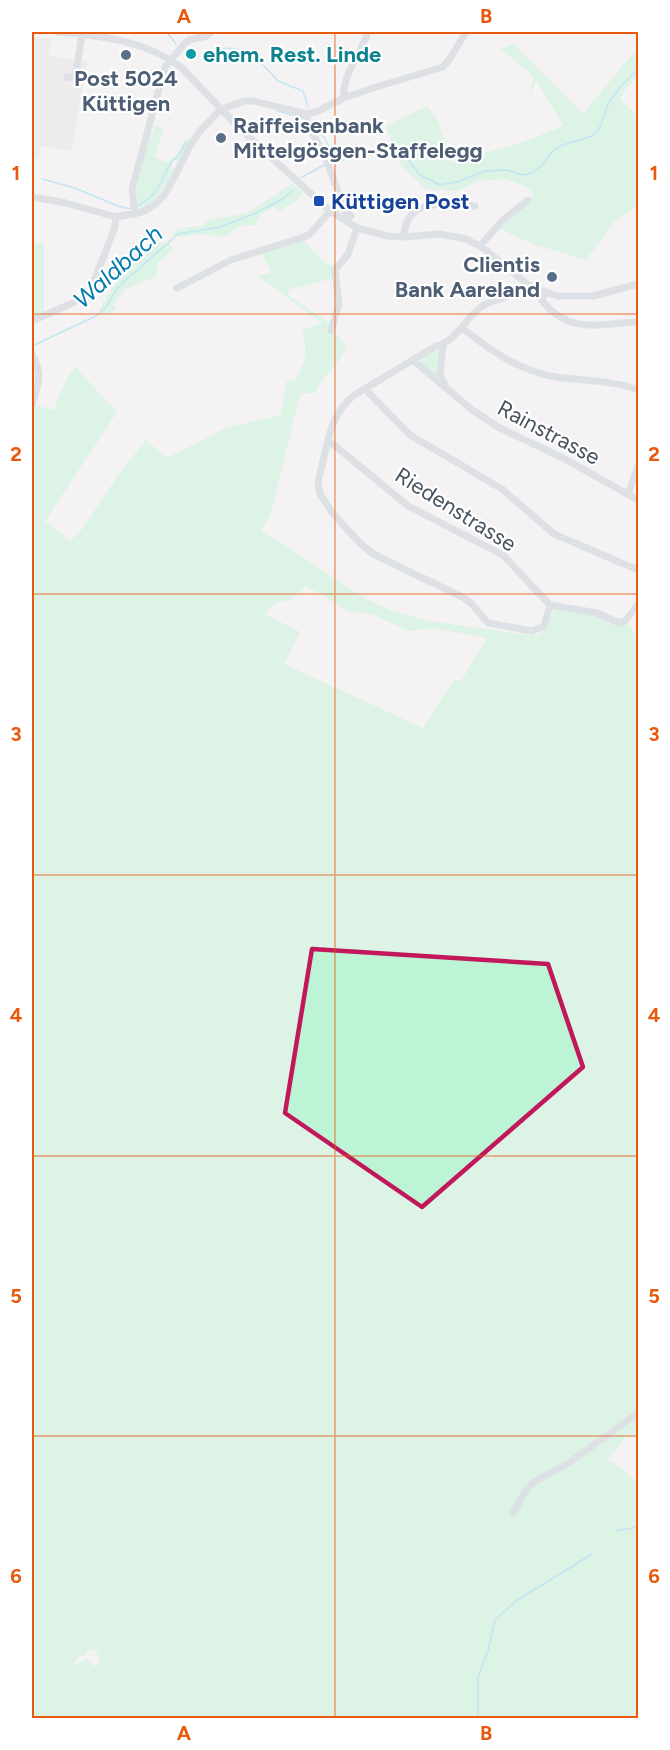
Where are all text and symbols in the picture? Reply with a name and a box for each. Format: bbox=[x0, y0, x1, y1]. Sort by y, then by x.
text: A bbox=[177, 4, 192, 28]
text: B bbox=[480, 4, 492, 28]
place label: ehem. Rest. Linde bbox=[203, 41, 381, 68]
marker: ehem. Rest. Linde bbox=[184, 47, 198, 61]
marker: Post 5024 Küttigen bbox=[119, 48, 133, 62]
place label: Post 5024 Küttigen bbox=[74, 65, 178, 117]
place label: Raiffeisenbank Mittelgösgen-Staffelegg bbox=[233, 112, 483, 164]
marker: Raiffeisenbank Mittelgösgen-Staffelegg bbox=[214, 131, 228, 145]
text: 1 bbox=[12, 161, 20, 185]
text: 1 bbox=[650, 161, 658, 185]
place label: Küttigen Post bbox=[331, 188, 470, 215]
marker: Küttigen Post bbox=[312, 194, 326, 208]
water label: Waldbach bbox=[67, 219, 168, 314]
place label: Clientis Bank Aareland bbox=[395, 251, 540, 303]
marker: Clientis Bank Aareland bbox=[545, 270, 559, 284]
street label: Rainstrasse bbox=[493, 394, 605, 471]
text: 2 bbox=[10, 442, 22, 466]
text: 2 bbox=[648, 442, 660, 466]
street label: Riedenstrasse bbox=[390, 461, 521, 557]
text: 3 bbox=[10, 722, 22, 746]
text: 3 bbox=[648, 722, 660, 746]
text: 4 bbox=[10, 1003, 23, 1027]
text: 4 bbox=[648, 1003, 661, 1027]
text: 5 bbox=[10, 1284, 22, 1308]
text: 5 bbox=[648, 1284, 660, 1308]
text: 6 bbox=[10, 1564, 22, 1588]
text: 6 bbox=[648, 1564, 660, 1588]
text: A bbox=[177, 1721, 192, 1745]
text: B bbox=[480, 1721, 492, 1745]

